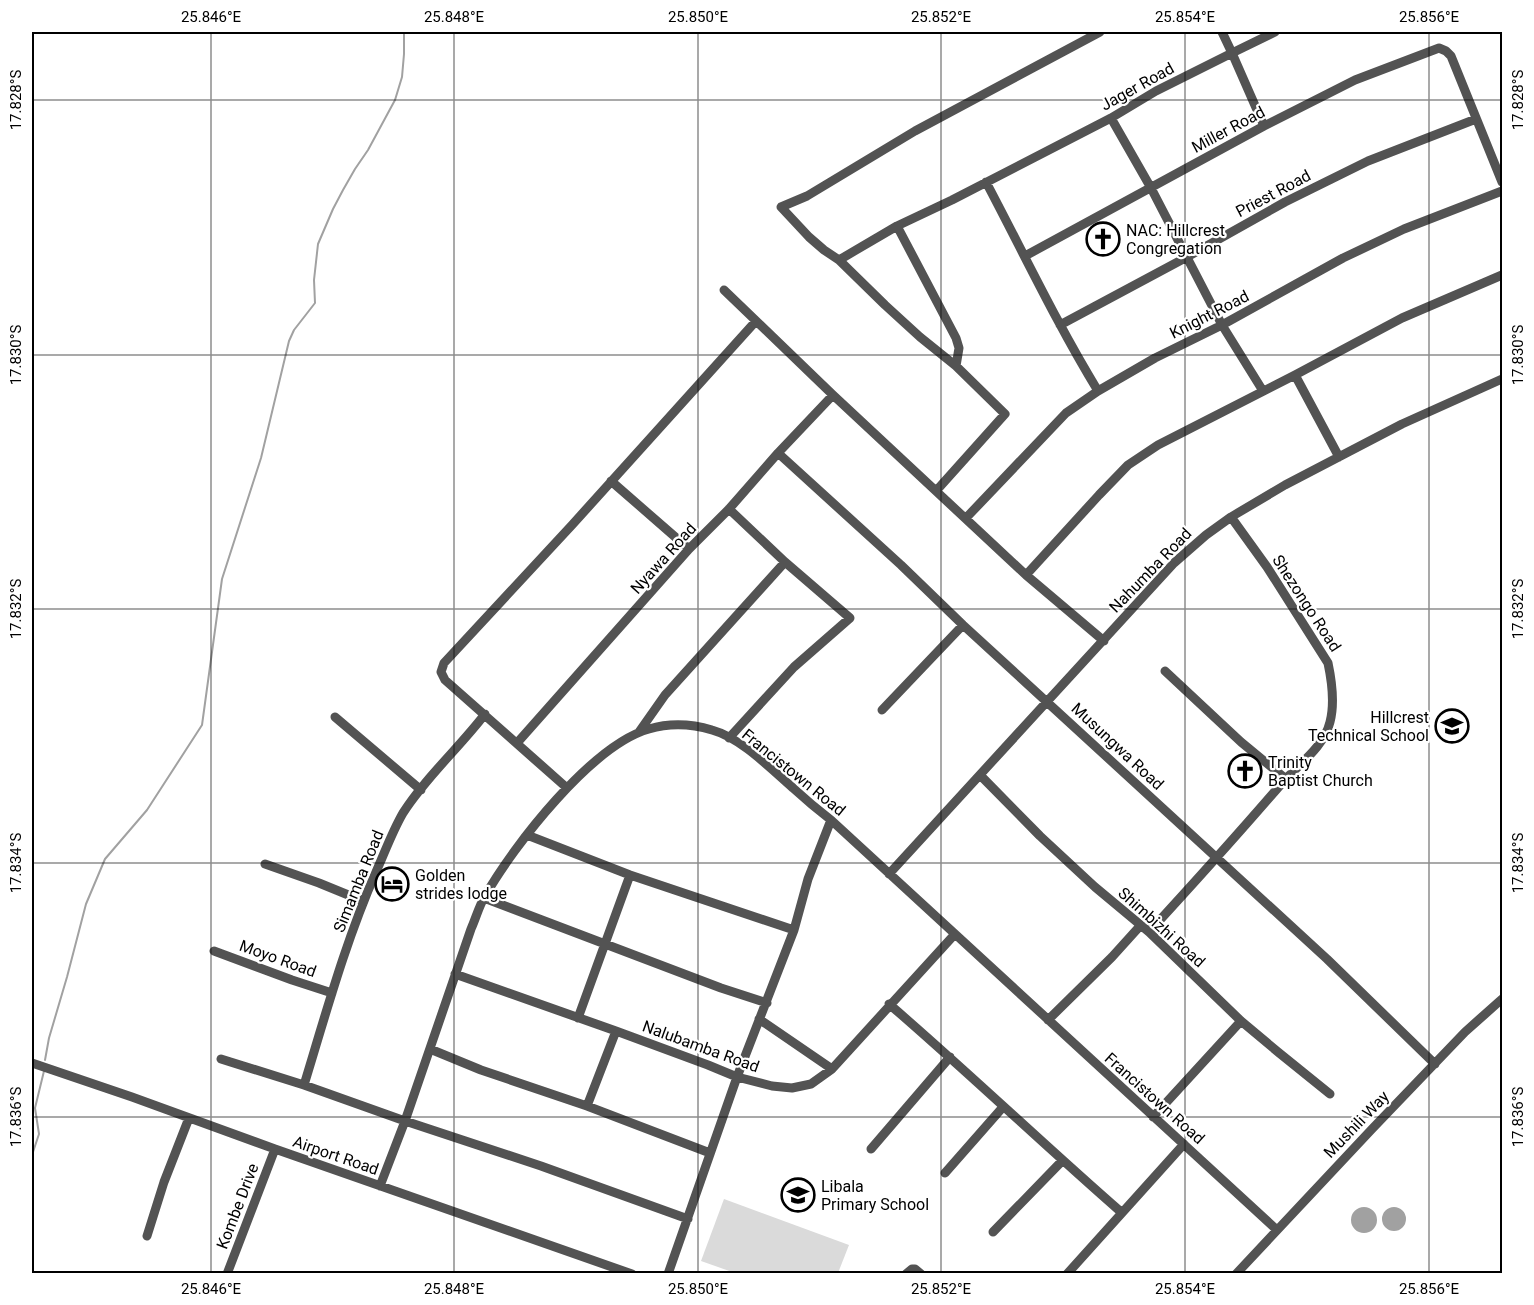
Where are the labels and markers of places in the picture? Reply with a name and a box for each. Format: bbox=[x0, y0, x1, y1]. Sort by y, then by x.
church icon: NAC: Hillcrest Congregation bbox=[1085, 221, 1121, 257]
place label: NAC: Hillcrest Congregation bbox=[1126, 221, 1225, 258]
place label: Hillcrest Technical School bbox=[1308, 708, 1429, 745]
school or university icon: Hillcrest Technical School bbox=[1434, 708, 1470, 744]
church icon: Trinity Baptist Church bbox=[1227, 753, 1263, 789]
place label: Trinity Baptist Church bbox=[1268, 753, 1373, 790]
hotel icon: Golden strides lodge bbox=[374, 866, 410, 902]
place label: Golden strides lodge bbox=[415, 866, 507, 903]
school or university icon: Libala Primary School bbox=[780, 1177, 816, 1213]
place label: Libala Primary School bbox=[821, 1177, 929, 1214]

